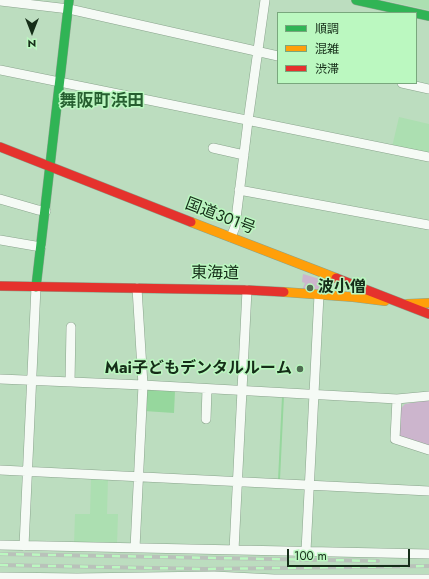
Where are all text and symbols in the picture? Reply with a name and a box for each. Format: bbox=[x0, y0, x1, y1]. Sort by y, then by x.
north arrow bbox=[12, 12, 52, 52]
legend bbox=[277, 12, 417, 84]
text: 順調 bbox=[315, 20, 339, 38]
text: N bbox=[28, 36, 36, 52]
text: 混雑 bbox=[315, 40, 339, 58]
text: 渋滞 bbox=[315, 60, 339, 78]
district label: 舞阪町浜田 bbox=[60, 92, 144, 112]
street label: 国道301号 bbox=[182, 195, 258, 239]
street label: 東海道 bbox=[191, 264, 239, 284]
place label: 波小僧 bbox=[318, 278, 366, 298]
marker: 波小僧 bbox=[305, 283, 315, 293]
place label: Mai子どもデンタルルーム bbox=[105, 359, 292, 379]
marker: Mai子どもデンタルルーム bbox=[295, 364, 305, 374]
scale bar bbox=[289, 541, 412, 567]
text: 100 m bbox=[294, 547, 327, 565]

